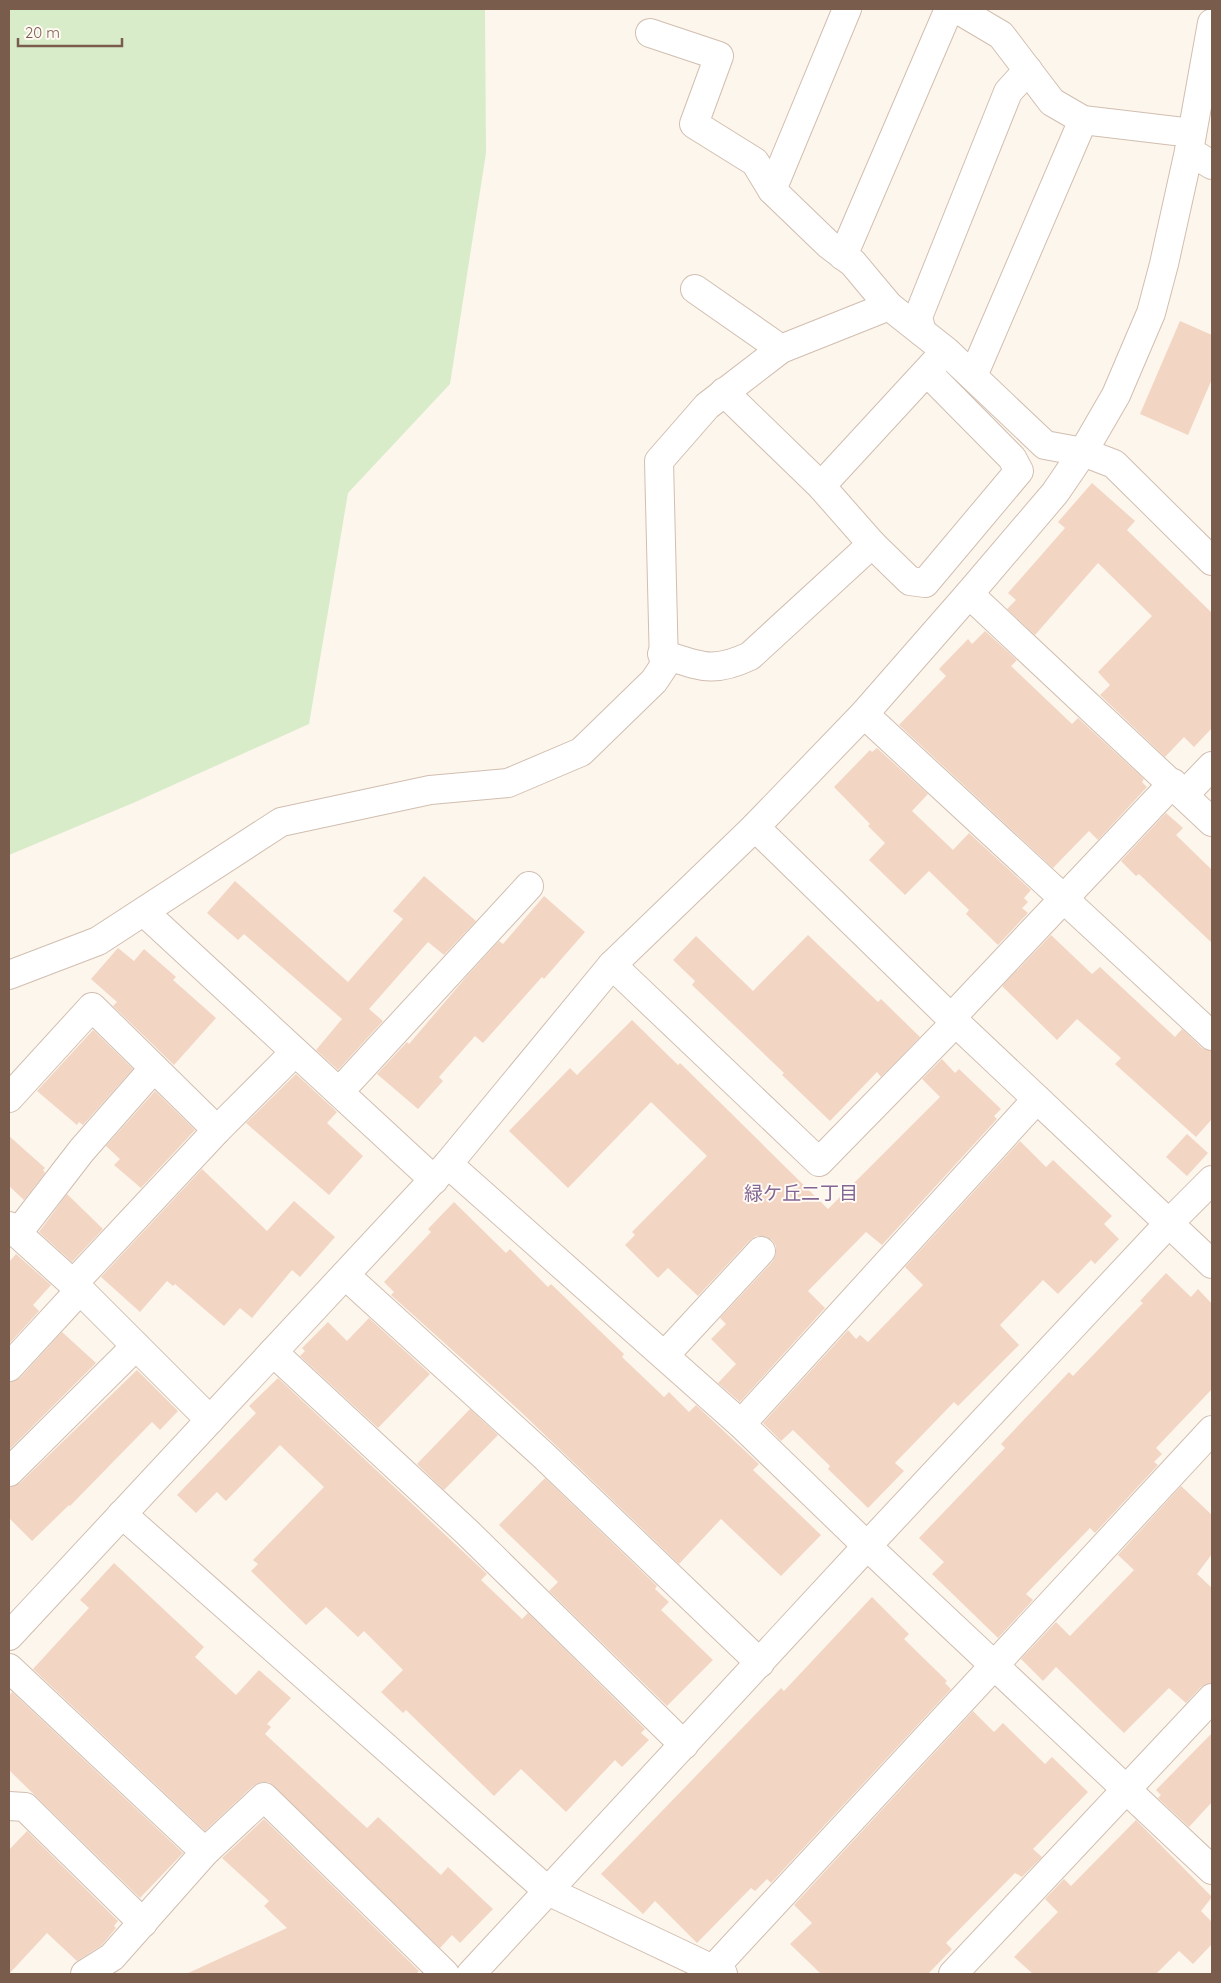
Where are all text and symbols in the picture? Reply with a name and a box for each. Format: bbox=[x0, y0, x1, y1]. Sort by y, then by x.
scale bar bbox=[18, 15, 121, 47]
text: 20 m bbox=[25, 23, 60, 42]
district label: 緑ケ丘二丁目 bbox=[744, 1181, 858, 1205]

